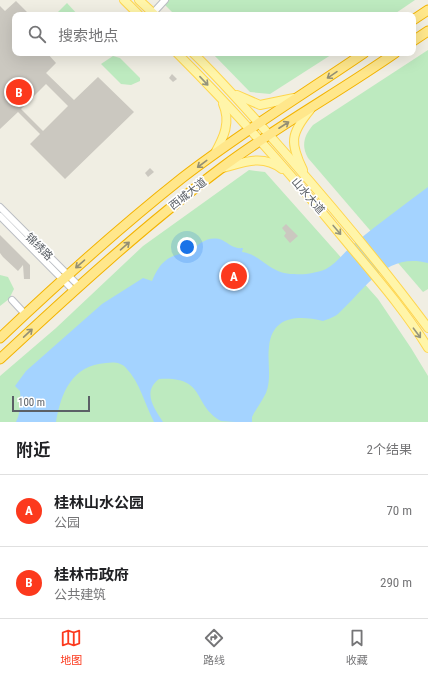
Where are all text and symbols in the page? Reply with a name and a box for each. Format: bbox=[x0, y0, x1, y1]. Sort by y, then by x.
search box bbox=[12, 12, 416, 56]
icon: search bbox=[26, 23, 48, 45]
text: 搜索地点 bbox=[58, 27, 118, 45]
one-way arrow bbox=[327, 71, 338, 79]
one-way arrow bbox=[200, 76, 209, 86]
pin: B bbox=[6, 77, 32, 107]
one-way arrow bbox=[278, 121, 289, 129]
one-way arrow bbox=[196, 160, 207, 168]
street label: 西城大道 bbox=[167, 175, 209, 213]
street label: 山水大道 bbox=[289, 175, 327, 217]
one-way arrow bbox=[333, 225, 342, 236]
street label: 锦绣路 bbox=[23, 231, 55, 263]
your location bbox=[177, 237, 197, 257]
one-way arrow bbox=[120, 241, 130, 250]
one-way arrow bbox=[74, 260, 85, 269]
pin: A bbox=[221, 261, 247, 291]
one-way arrow bbox=[413, 327, 422, 338]
one-way arrow bbox=[23, 329, 33, 338]
scale bar bbox=[12, 394, 90, 413]
text: 100 m bbox=[18, 396, 45, 409]
text: 附近 bbox=[16, 440, 50, 460]
text: 2个结果 bbox=[367, 442, 412, 457]
text: 桂林山水公园 bbox=[54, 494, 144, 512]
text: A bbox=[25, 503, 33, 518]
text: 70 m bbox=[386, 503, 412, 518]
text: 公园 bbox=[54, 515, 80, 530]
text: 桂林市政府 bbox=[54, 566, 129, 584]
text: B bbox=[25, 575, 33, 590]
text: 290 m bbox=[380, 575, 412, 590]
text: 公共建筑 bbox=[54, 587, 106, 602]
tab: 地图 bbox=[60, 627, 82, 667]
tab: 路线 bbox=[203, 627, 225, 667]
tab: 收藏 bbox=[346, 627, 368, 667]

